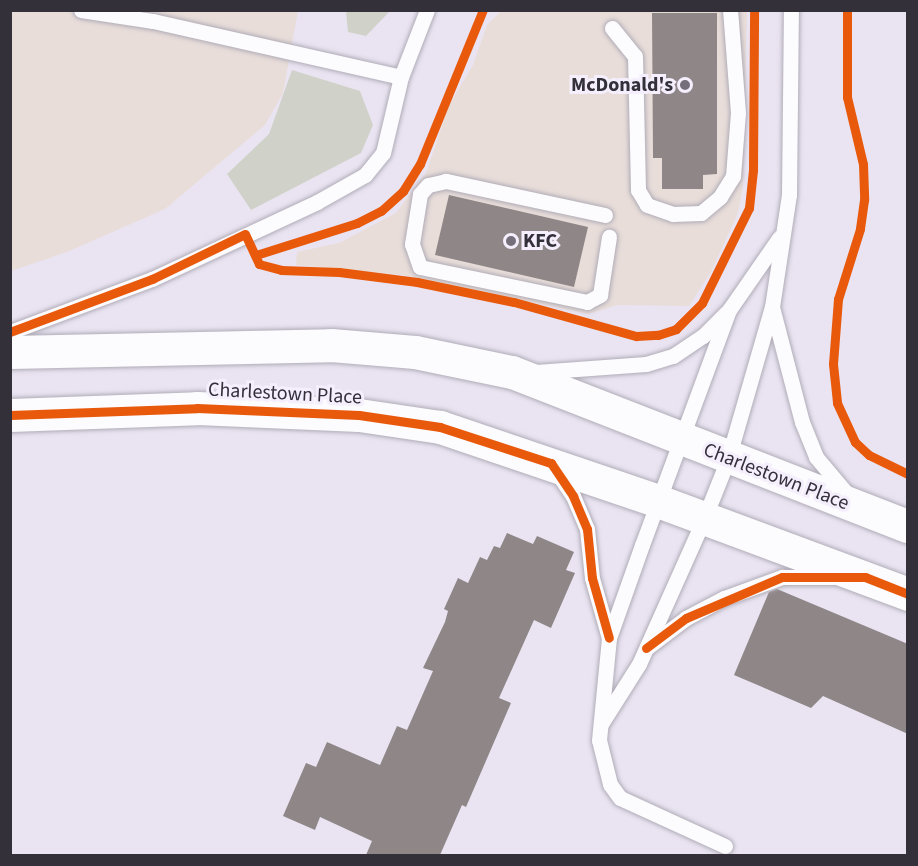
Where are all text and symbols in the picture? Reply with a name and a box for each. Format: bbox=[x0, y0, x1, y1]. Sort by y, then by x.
place label: McDonald's bbox=[571, 73, 673, 97]
marker: McDonald's bbox=[678, 78, 692, 92]
place label: KFC bbox=[523, 229, 557, 253]
marker: KFC bbox=[504, 234, 518, 248]
street label: Charlestown Place bbox=[207, 378, 363, 410]
street label: Charlestown Place bbox=[700, 438, 852, 516]

